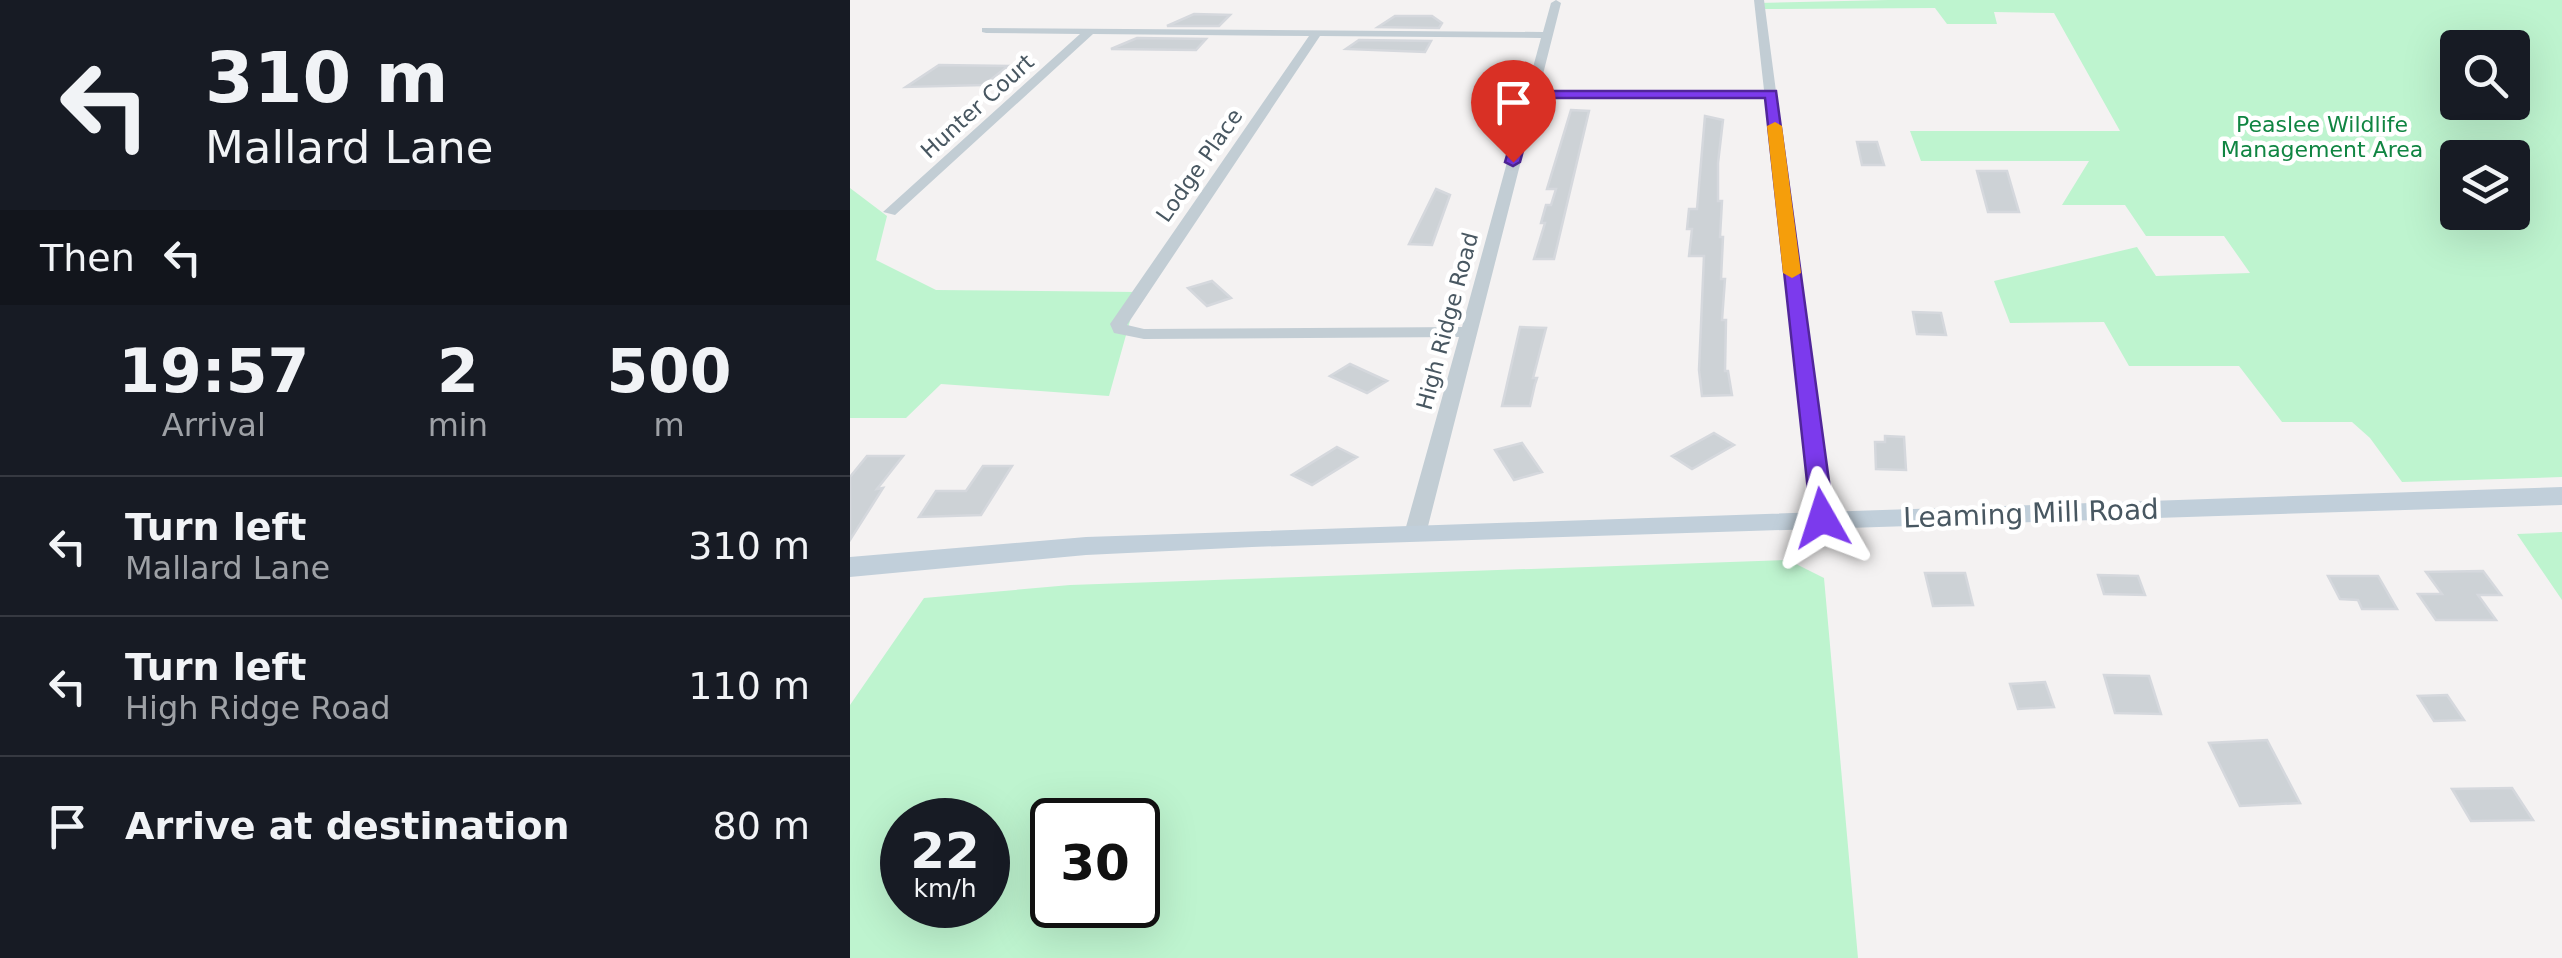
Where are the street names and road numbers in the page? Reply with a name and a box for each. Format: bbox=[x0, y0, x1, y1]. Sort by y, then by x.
street label: Hunter Court bbox=[916, 49, 1039, 164]
street label: Lodge Place bbox=[1151, 104, 1248, 227]
street label: High Ridge Road bbox=[1412, 230, 1483, 413]
street label: Leaming Mill Road bbox=[1903, 493, 2159, 534]

